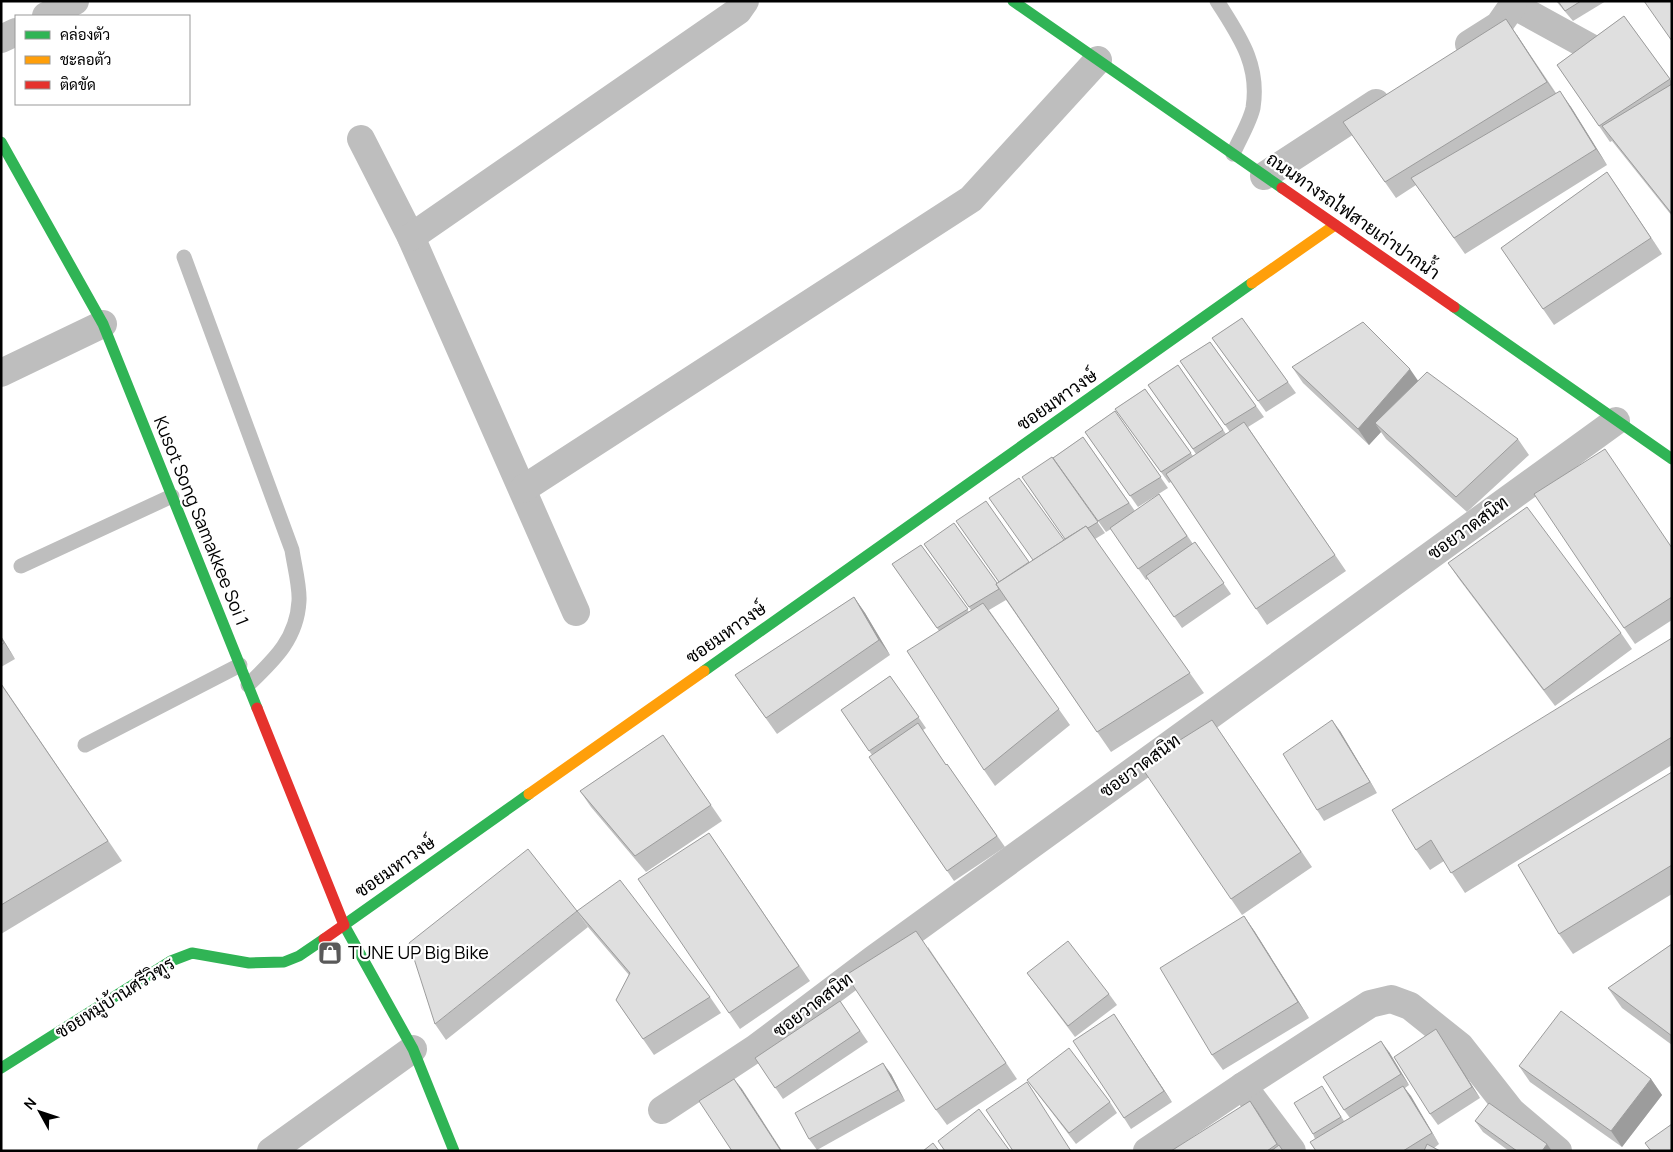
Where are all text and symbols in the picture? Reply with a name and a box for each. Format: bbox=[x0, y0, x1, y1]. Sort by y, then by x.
legend bbox=[15, 15, 190, 105]
text: คล่องตัว bbox=[60, 24, 110, 45]
text: ชะลอตัว bbox=[60, 49, 111, 70]
text: ติดขัด bbox=[60, 74, 96, 95]
street label: ถนนทางรถไฟสายเก่าปากน้ำ bbox=[1262, 144, 1447, 284]
street label: ซอยมหาวงษ์ bbox=[1012, 362, 1102, 436]
street label: Kusot Song Samakkee Soi 1 bbox=[149, 412, 255, 629]
street label: ซอยวาดสนิท bbox=[1422, 490, 1513, 565]
street label: ซอยมหาวงษ์ bbox=[681, 595, 771, 669]
street label: ซอยวาดสนิท bbox=[1094, 728, 1185, 803]
street label: ซอยมหาวงษ์ bbox=[350, 829, 440, 903]
shop icon: TUNE UP Big Bike bbox=[317, 940, 343, 966]
place label: TUNE UP Big Bike bbox=[348, 940, 489, 964]
street label: ซอยหมู่บ้านศรีวิฑูร bbox=[50, 951, 180, 1045]
street label: ซอยวาดสนิท bbox=[768, 966, 857, 1042]
north arrow bbox=[15, 1087, 65, 1137]
text: N bbox=[19, 1093, 40, 1113]

